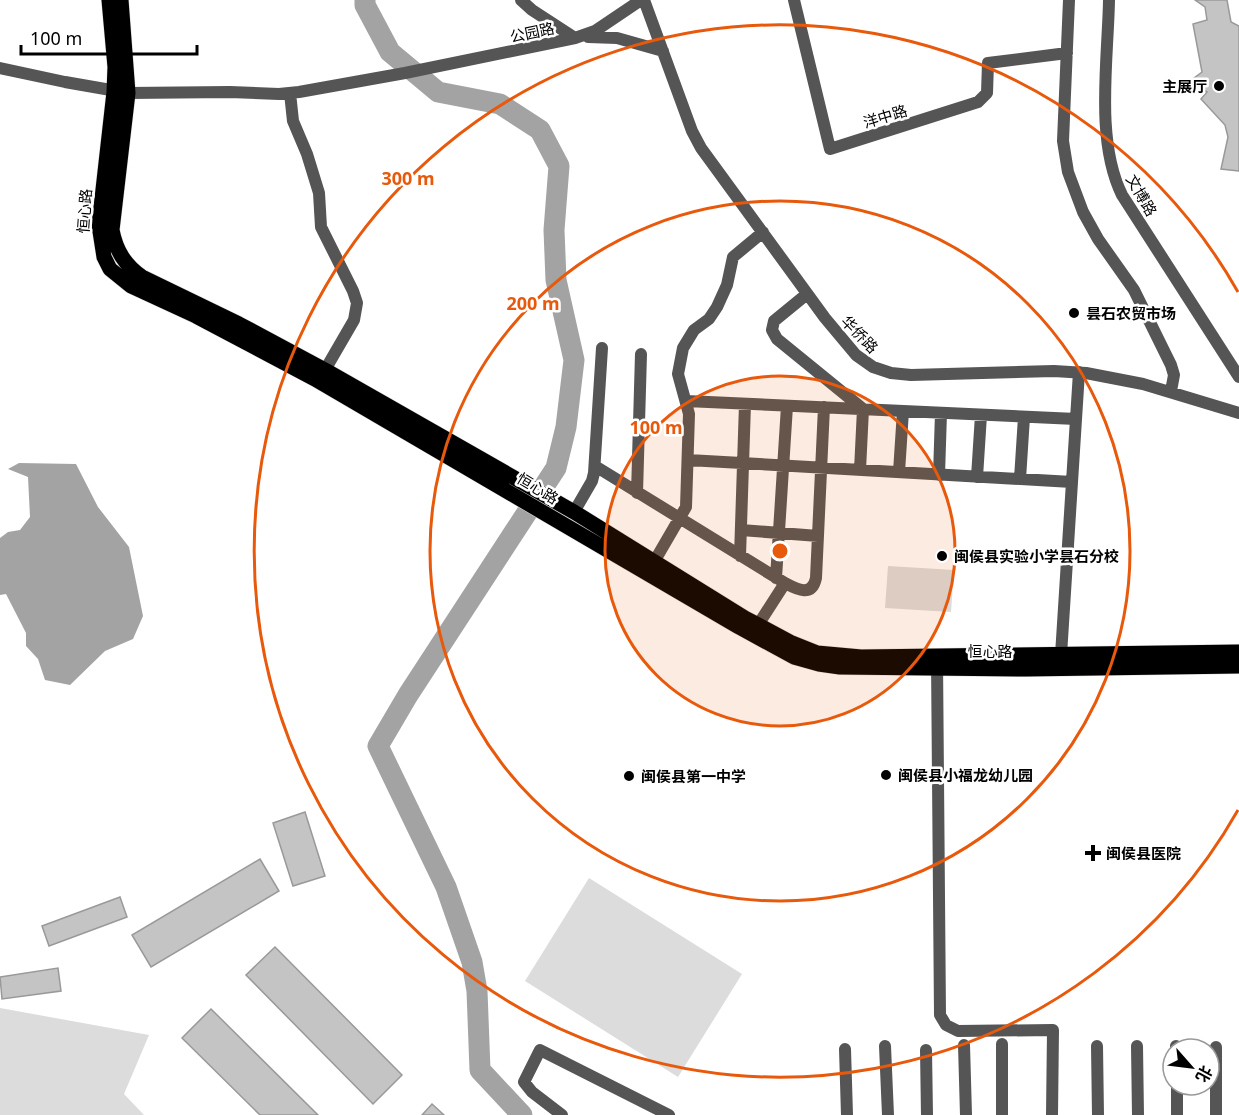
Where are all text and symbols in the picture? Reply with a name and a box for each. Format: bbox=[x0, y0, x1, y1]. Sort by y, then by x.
scale bar bbox=[21, 18, 196, 56]
street label: 公园路 bbox=[508, 18, 556, 46]
text: 100 m bbox=[30, 26, 82, 50]
place label: 主展厅 bbox=[1162, 76, 1207, 96]
marker: 主展厅 bbox=[1212, 79, 1226, 93]
street label: 洋中路 bbox=[861, 100, 909, 132]
text: 300 m bbox=[381, 166, 435, 190]
street label: 文博路 bbox=[1122, 171, 1162, 219]
street label: 恒心路 bbox=[72, 188, 96, 234]
text: 200 m bbox=[506, 291, 560, 315]
place label: 昙石农贸市场 bbox=[1086, 303, 1176, 323]
marker: 昙石农贸市场 bbox=[1067, 306, 1081, 320]
street label: 华侨路 bbox=[837, 311, 883, 357]
text: 100 m bbox=[629, 415, 683, 439]
street label: 恒心路 bbox=[514, 468, 562, 508]
centre of rings bbox=[770, 541, 790, 561]
place label: 闽侯县实验小学昙石分校 bbox=[954, 546, 1119, 566]
marker: 闽侯县实验小学昙石分校 bbox=[935, 549, 949, 563]
street label: 恒心路 bbox=[967, 641, 1013, 661]
place label: 闽侯县小福龙幼儿园 bbox=[898, 765, 1033, 785]
place label: 闽侯县第一中学 bbox=[641, 766, 746, 786]
marker: 闽侯县小福龙幼儿园 bbox=[879, 768, 893, 782]
marker: 闽侯县第一中学 bbox=[622, 769, 636, 783]
place label: 闽侯县医院 bbox=[1106, 843, 1181, 863]
marker: 闽侯县医院 bbox=[1084, 844, 1102, 862]
north arrow bbox=[1161, 1037, 1221, 1097]
text: 北 bbox=[1191, 1062, 1218, 1086]

